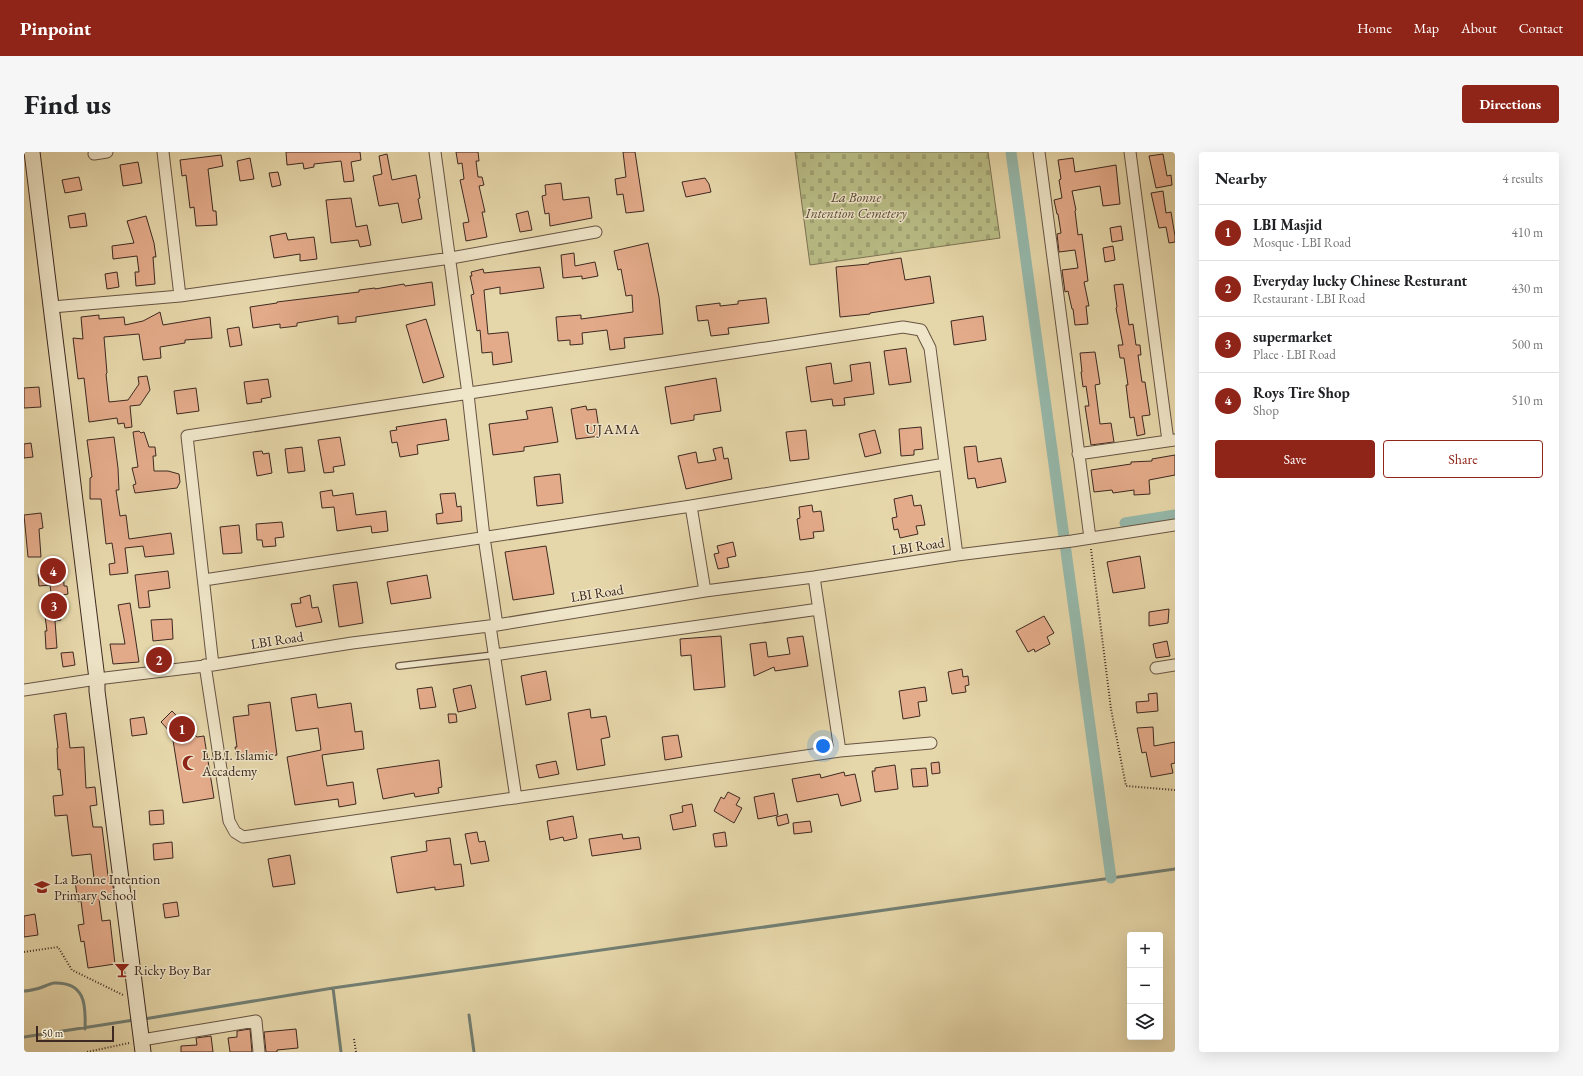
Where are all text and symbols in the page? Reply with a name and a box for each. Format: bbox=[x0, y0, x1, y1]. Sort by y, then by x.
text: Pinpoint bbox=[20, 16, 91, 41]
text: Home bbox=[1357, 19, 1392, 37]
text: Map bbox=[1414, 19, 1439, 37]
text: About bbox=[1461, 19, 1497, 37]
text: Contact bbox=[1519, 19, 1563, 37]
button: Directions bbox=[1462, 85, 1559, 123]
text: Find us bbox=[24, 86, 111, 122]
text: Nearby bbox=[1215, 167, 1267, 189]
text: 4 results bbox=[1502, 170, 1543, 187]
park label: La Bonne Intention Cemetery bbox=[804, 188, 907, 222]
text: LBI Masjid bbox=[1253, 215, 1322, 234]
text: 1 bbox=[1225, 224, 1231, 241]
text: 410 m bbox=[1512, 224, 1543, 241]
text: Mosque · LBI Road bbox=[1253, 234, 1351, 251]
text: Everyday lucky Chinese Resturant bbox=[1253, 271, 1467, 290]
text: 2 bbox=[1225, 280, 1231, 297]
text: 430 m bbox=[1512, 280, 1543, 297]
text: Restaurant · LBI Road bbox=[1253, 290, 1365, 307]
text: supermarket bbox=[1253, 327, 1332, 346]
text: 3 bbox=[1225, 336, 1231, 353]
text: 500 m bbox=[1512, 336, 1543, 353]
text: Place · LBI Road bbox=[1253, 346, 1336, 363]
text: Roys Tire Shop bbox=[1253, 383, 1350, 402]
text: 4 bbox=[1225, 392, 1231, 409]
text: 510 m bbox=[1512, 392, 1543, 409]
text: Shop bbox=[1253, 402, 1279, 419]
district label: UJAMA bbox=[585, 419, 641, 438]
button: Save bbox=[1215, 440, 1375, 478]
button: Share bbox=[1383, 440, 1543, 478]
street label: LBI Road bbox=[890, 533, 947, 559]
pin: 4 bbox=[40, 556, 66, 586]
street label: LBI Road bbox=[569, 580, 626, 606]
pin: 3 bbox=[41, 591, 67, 621]
street label: LBI Road bbox=[249, 627, 306, 653]
pin: 2 bbox=[146, 645, 172, 675]
pin: 1 bbox=[169, 714, 195, 744]
your location bbox=[813, 736, 833, 756]
place label: L.B.I. Islamic Accademy bbox=[201, 746, 274, 780]
mosque icon: L.B.I. Islamic Accademy bbox=[181, 754, 199, 772]
place label: La Bonne Intention Primary School bbox=[54, 870, 161, 904]
school or university icon: La Bonne Intention Primary School bbox=[33, 878, 51, 896]
map controls bbox=[1127, 932, 1163, 1040]
button: + bbox=[1127, 932, 1163, 968]
bar icon: Ricky Boy Bar bbox=[113, 961, 131, 979]
place label: Ricky Boy Bar bbox=[134, 961, 211, 979]
button: − bbox=[1127, 968, 1163, 1004]
button: layers bbox=[1127, 1004, 1163, 1040]
scale bar bbox=[36, 1024, 114, 1043]
text: 50 m bbox=[42, 1026, 63, 1040]

